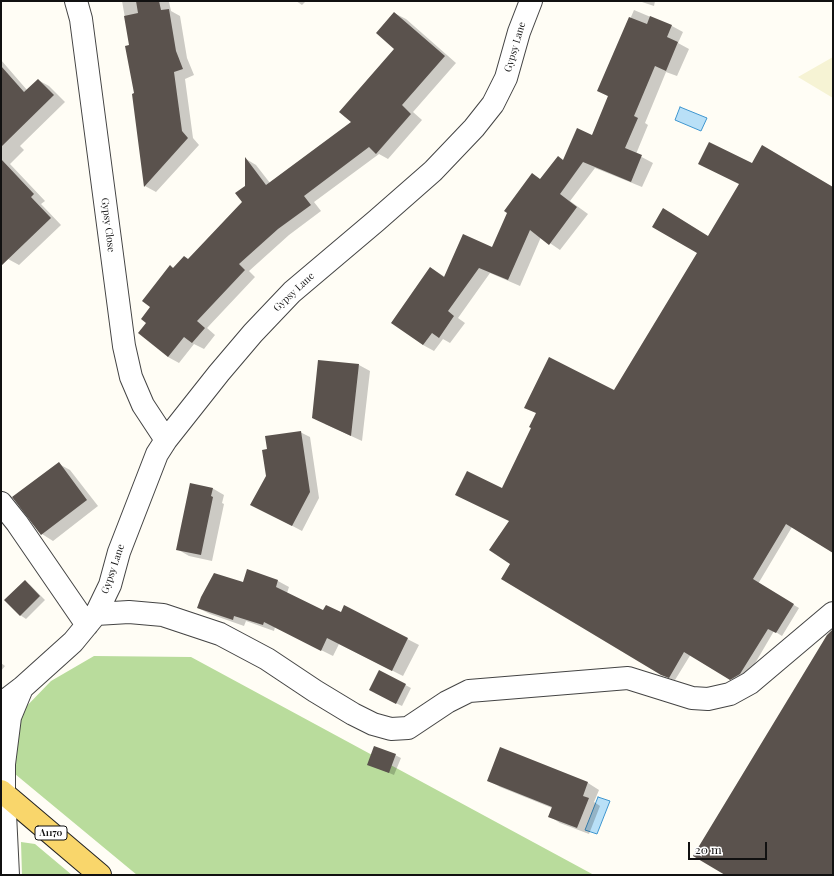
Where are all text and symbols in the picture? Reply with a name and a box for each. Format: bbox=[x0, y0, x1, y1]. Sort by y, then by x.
street label: Gypsy Lane bbox=[502, 21, 528, 73]
street label: Gypsy Close bbox=[99, 197, 117, 253]
street label: Gypsy Lane bbox=[271, 270, 317, 314]
street label: Gypsy Lane bbox=[99, 543, 127, 595]
road number: A1170 bbox=[35, 826, 67, 840]
scale bar bbox=[690, 834, 769, 860]
text: 20 m bbox=[695, 841, 722, 857]

